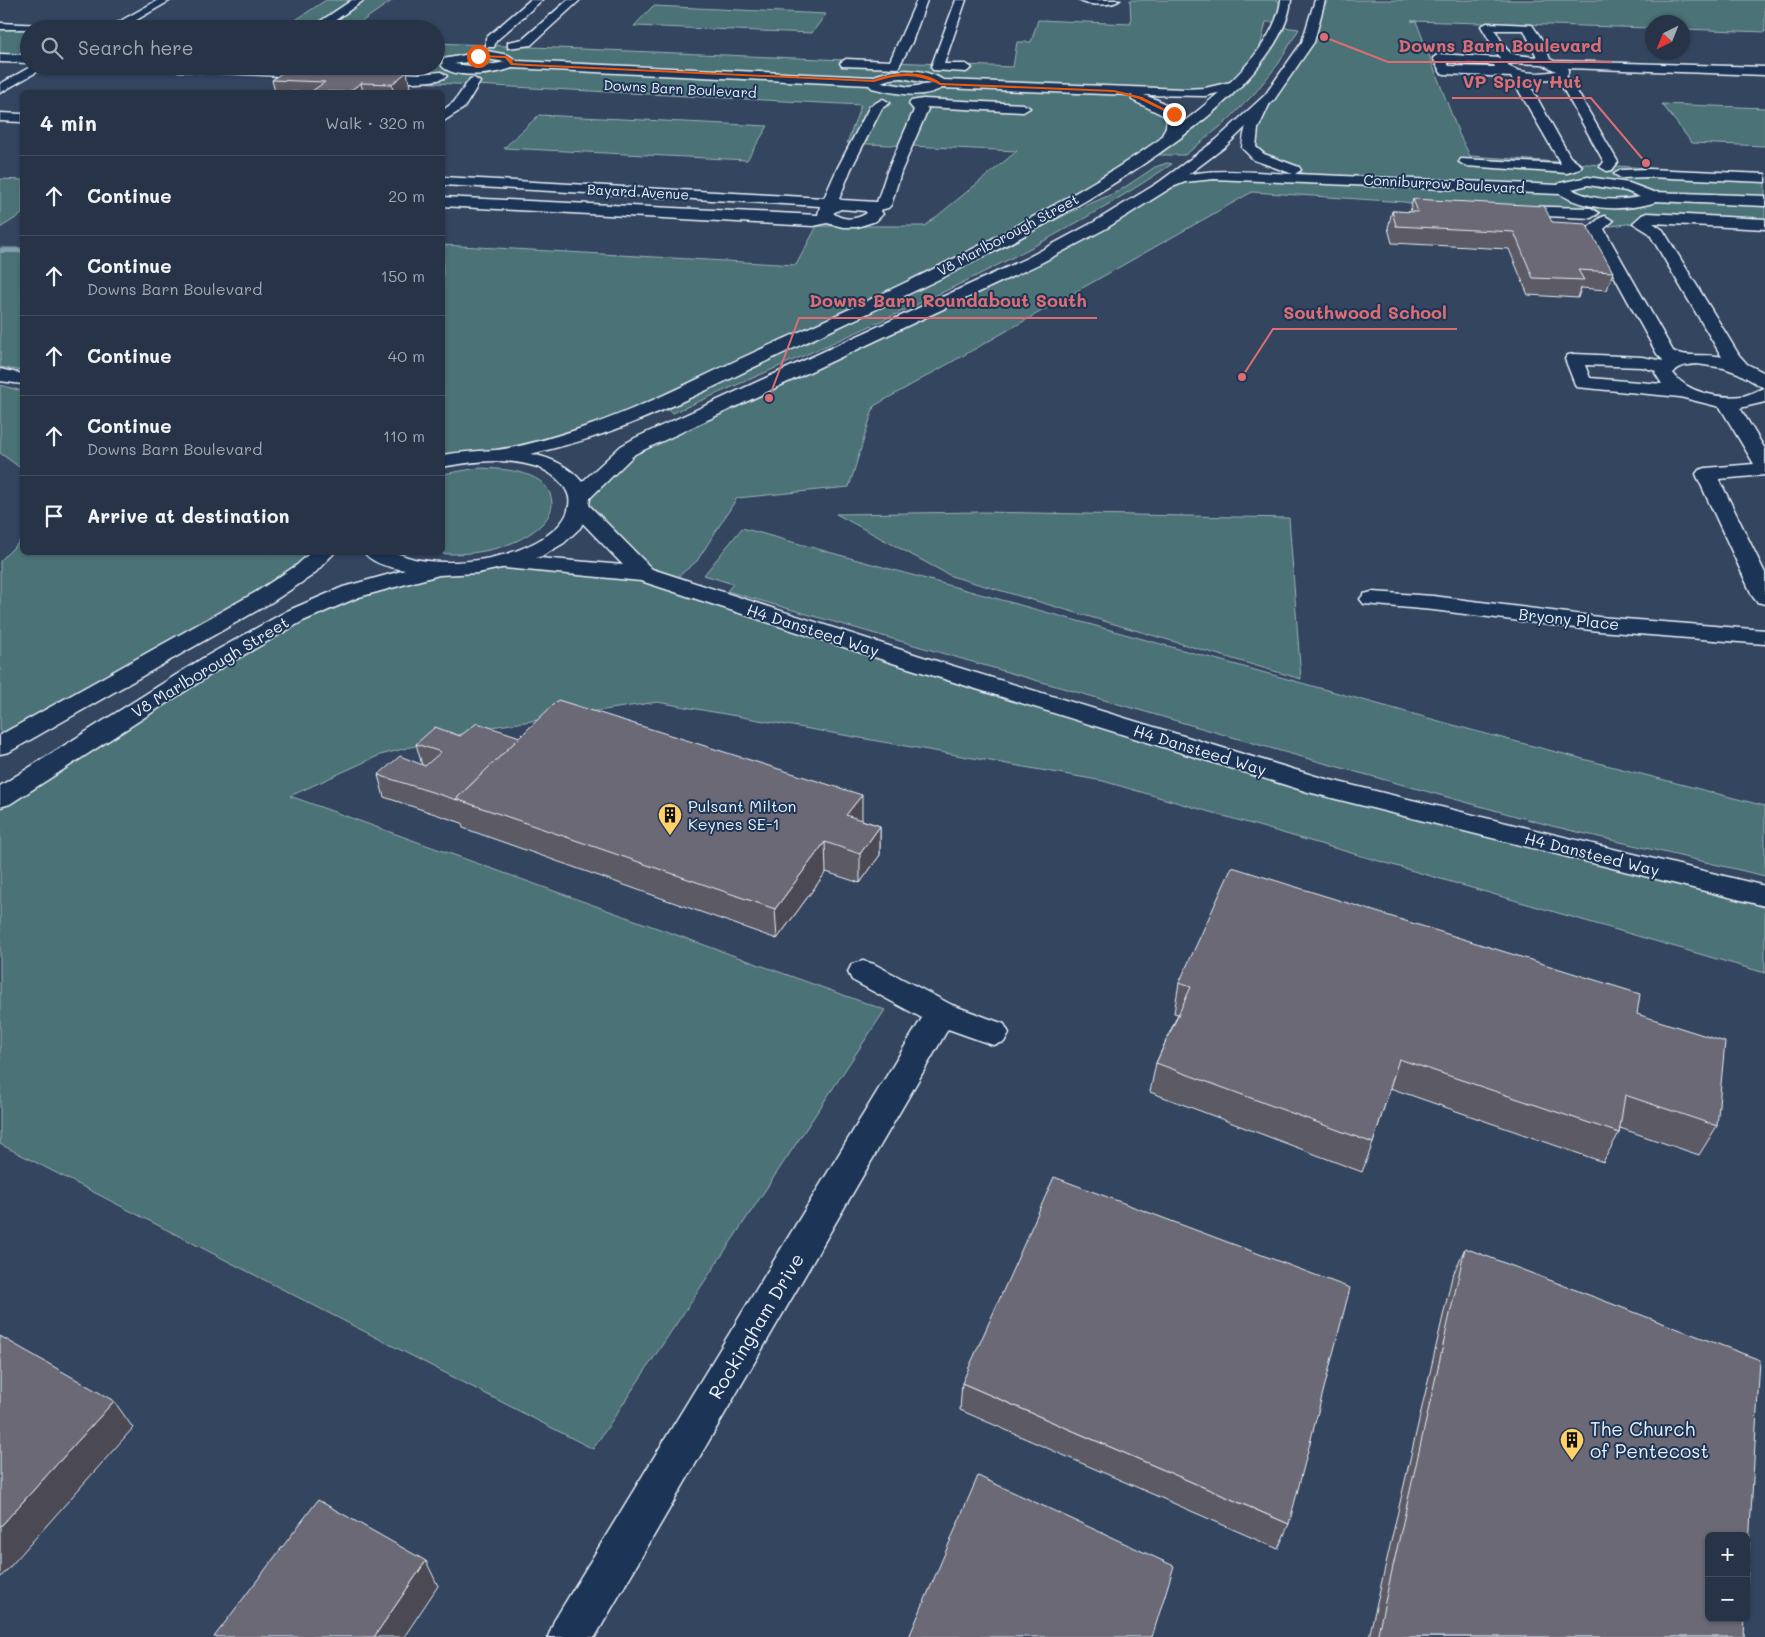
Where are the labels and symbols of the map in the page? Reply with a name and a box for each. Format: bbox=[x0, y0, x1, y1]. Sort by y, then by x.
north arrow bbox=[1645, 15, 1690, 60]
callout: Downs Barn Boulevard bbox=[1388, 29, 1612, 62]
text: Downs Barn Boulevard bbox=[1398, 33, 1602, 57]
route start bbox=[467, 45, 490, 68]
callout: VP Spicy Hut bbox=[1452, 65, 1591, 98]
text: VP Spicy Hut bbox=[1462, 69, 1582, 93]
street label: Downs Barn Boulevard bbox=[603, 75, 757, 102]
route end bbox=[1163, 103, 1186, 126]
street label: Conniburrow Boulevard bbox=[1363, 170, 1525, 197]
street label: Bayard Avenue bbox=[586, 179, 690, 204]
street label: V8 Marlborough Street bbox=[934, 189, 1082, 280]
callout: Downs Barn Roundabout South bbox=[799, 285, 1097, 318]
text: Downs Barn Roundabout South bbox=[809, 288, 1087, 312]
callout: Southwood School bbox=[1273, 296, 1457, 329]
text: Southwood School bbox=[1283, 300, 1447, 324]
street label: H4 Dansteed Way bbox=[744, 598, 882, 661]
street label: Bryony Place bbox=[1518, 603, 1620, 634]
street label: V8 Marlborough Street bbox=[127, 611, 292, 722]
street label: H4 Dansteed Way bbox=[1131, 719, 1269, 780]
place label: Pulsant Milton Keynes SE-1 bbox=[688, 795, 796, 834]
building icon: Pulsant Milton Keynes SE-1 bbox=[657, 802, 683, 836]
street label: H4 Dansteed Way bbox=[1523, 827, 1662, 880]
street label: Rockingham Drive bbox=[702, 1248, 809, 1403]
place label: The Church of Pentecost bbox=[1590, 1416, 1709, 1463]
building icon: The Church of Pentecost bbox=[1559, 1427, 1585, 1461]

